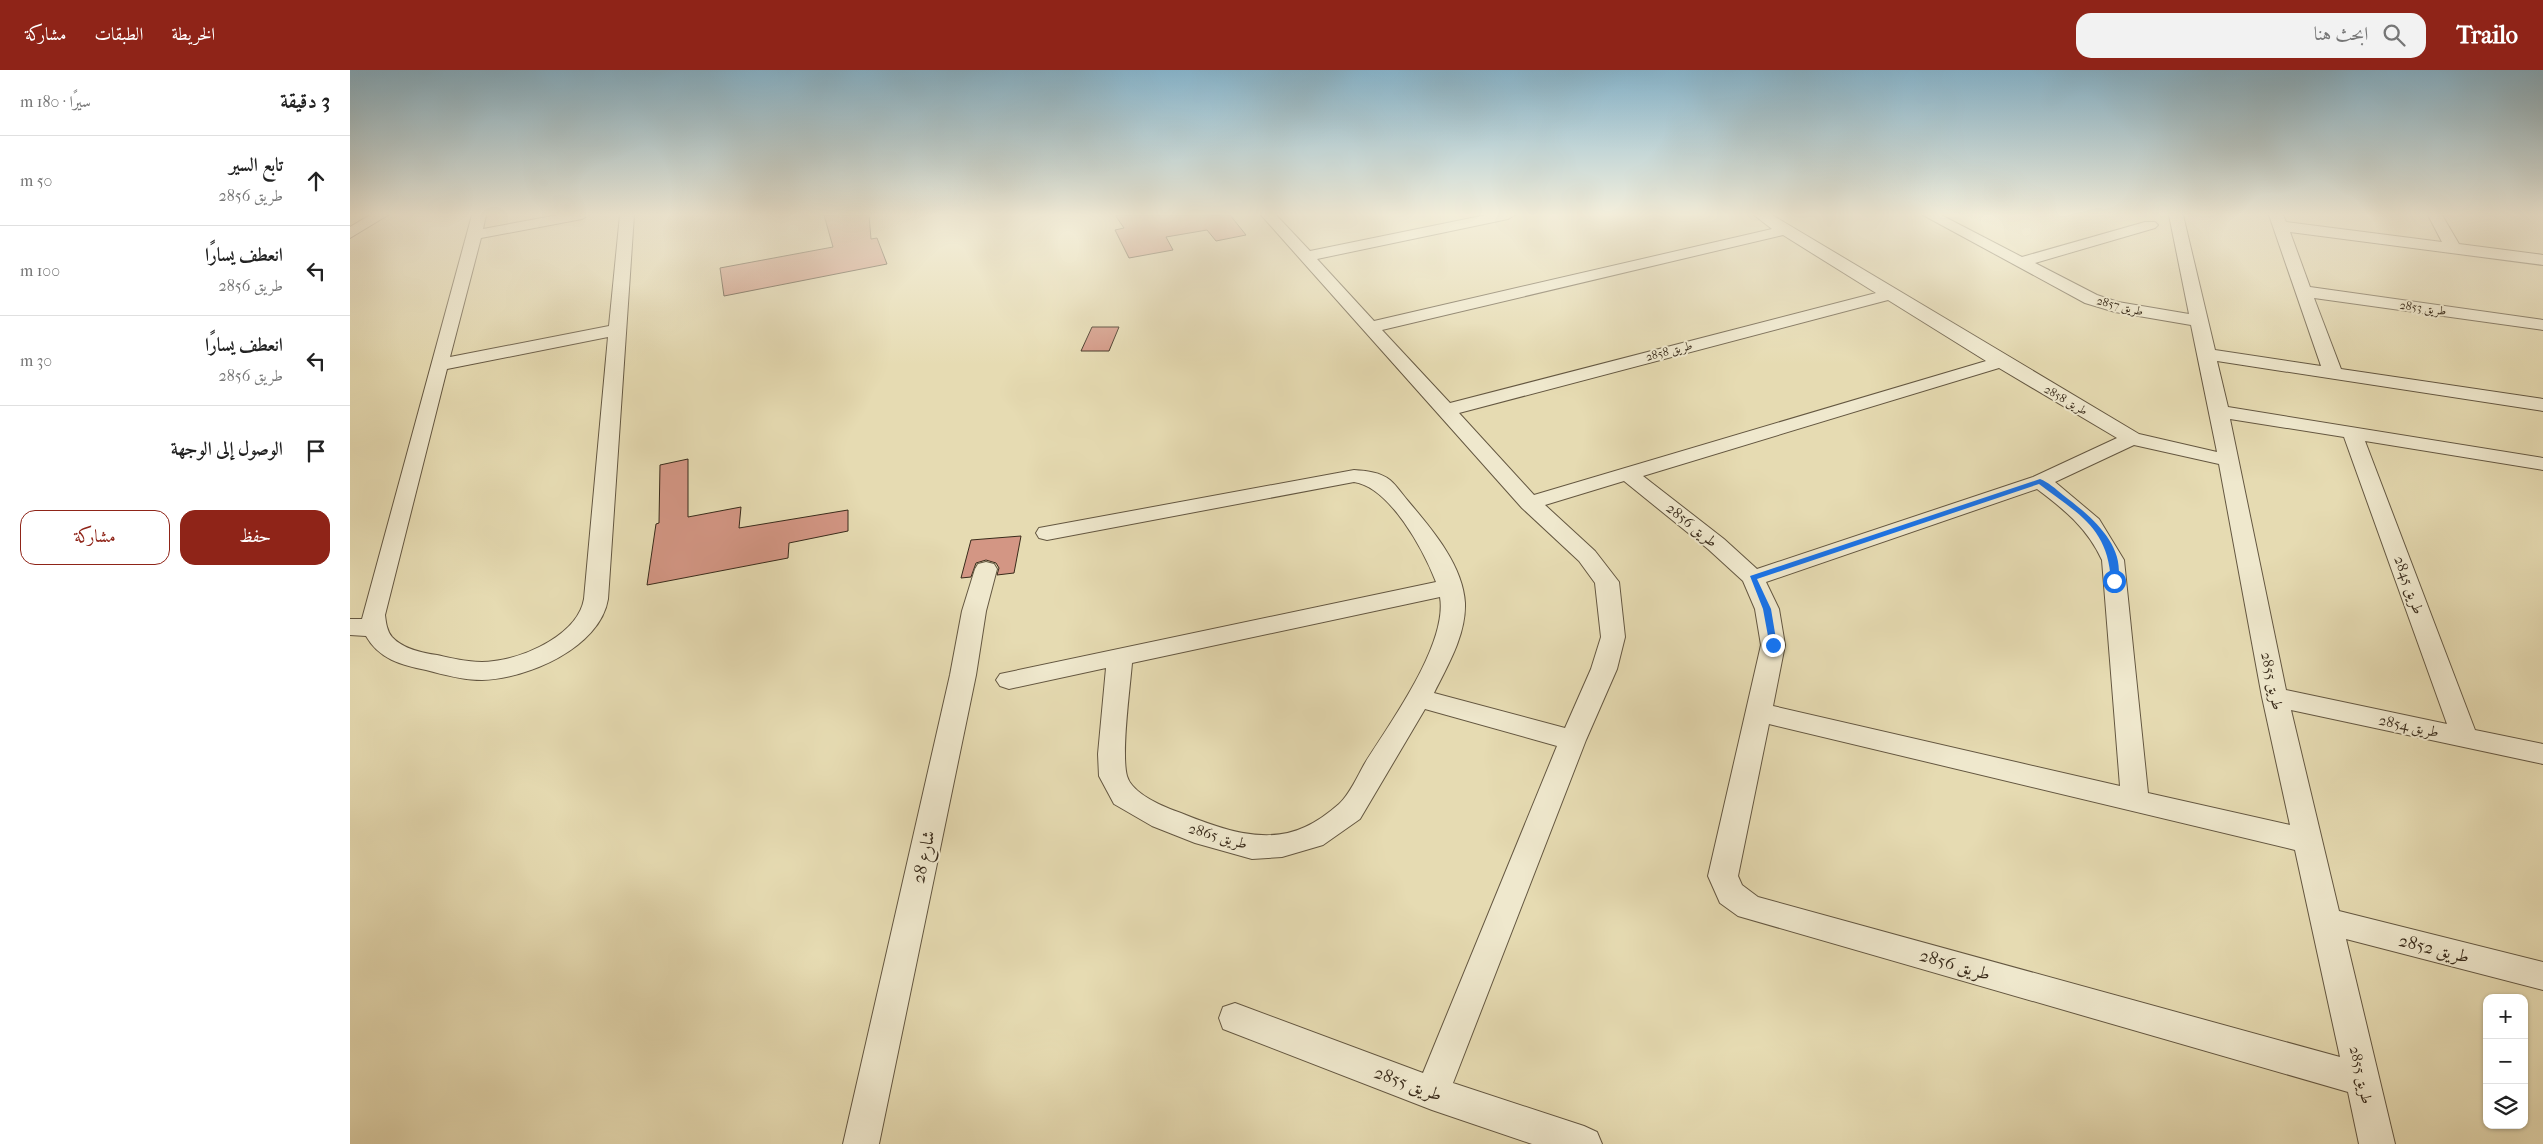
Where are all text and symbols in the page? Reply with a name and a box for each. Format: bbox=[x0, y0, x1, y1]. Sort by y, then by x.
search box bbox=[2076, 13, 2426, 58]
icon: search bbox=[2380, 21, 2408, 49]
text: Trailo bbox=[2456, 21, 2518, 49]
text: ابحث هنا bbox=[2314, 23, 2368, 45]
text: مشاركة bbox=[25, 24, 66, 45]
text: الطبقات bbox=[94, 24, 143, 45]
text: الخريطة bbox=[171, 24, 215, 45]
text: 3 دقيقة bbox=[280, 89, 330, 113]
text: سيرًا · 180 m bbox=[20, 92, 91, 111]
text: تابع السير bbox=[229, 154, 283, 176]
icon: ahead bbox=[302, 167, 330, 195]
text: 50 m bbox=[20, 171, 52, 190]
text: طريق 2856 bbox=[218, 186, 283, 205]
text: انعطف يسارًا bbox=[205, 244, 283, 266]
icon: left bbox=[302, 257, 330, 285]
text: 100 m bbox=[20, 261, 60, 280]
text: طريق 2856 bbox=[218, 276, 283, 295]
street label: طريق 2857 bbox=[2095, 293, 2145, 320]
street label: طريق 2853 bbox=[2399, 298, 2447, 319]
text: انعطف يسارًا bbox=[205, 334, 283, 356]
street label: طريق 2858 bbox=[1644, 338, 1694, 365]
icon: left bbox=[302, 347, 330, 375]
text: 30 m bbox=[20, 351, 52, 370]
text: طريق 2856 bbox=[218, 366, 283, 385]
street label: طريق 2858 bbox=[2041, 382, 2090, 419]
icon: arrive bbox=[302, 437, 330, 465]
text: الوصول إلى الوجهة bbox=[171, 438, 283, 460]
street label: طريق 2856 bbox=[1662, 499, 1721, 552]
button: مشاركة bbox=[20, 510, 170, 565]
button: حفظ bbox=[180, 510, 330, 565]
street label: طريق 2845 bbox=[2389, 553, 2428, 617]
route start bbox=[2103, 570, 2126, 593]
route end bbox=[1762, 634, 1785, 657]
street label: طريق 2855 bbox=[2256, 650, 2287, 712]
street label: طريق 2854 bbox=[2377, 711, 2441, 742]
street label: طريق 2865 bbox=[1186, 819, 1250, 854]
street label: شارع 28 bbox=[908, 829, 944, 886]
street label: طريق 2852 bbox=[2396, 930, 2472, 969]
street label: طريق 2856 bbox=[1917, 945, 1993, 986]
map controls bbox=[2483, 994, 2528, 1129]
button: + bbox=[2483, 994, 2528, 1039]
button: − bbox=[2483, 1039, 2528, 1084]
street label: طريق 2855 bbox=[2345, 1044, 2376, 1106]
street label: طريق 2855 bbox=[1371, 1062, 1445, 1107]
button: layers bbox=[2483, 1084, 2528, 1129]

